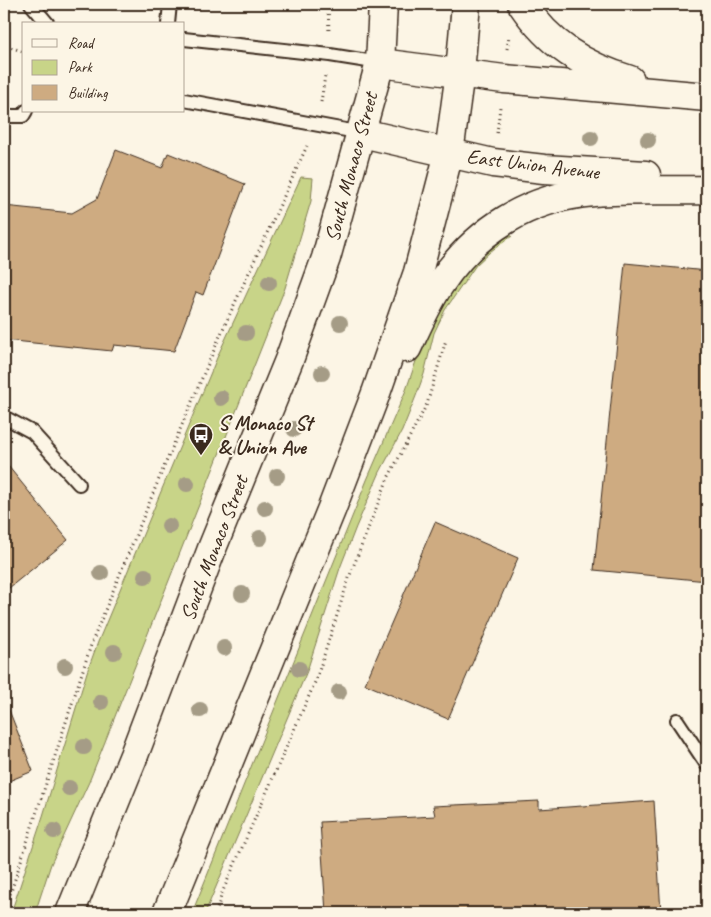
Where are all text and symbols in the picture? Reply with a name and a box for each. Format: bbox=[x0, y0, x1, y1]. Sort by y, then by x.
legend bbox=[22, 22, 185, 112]
text: Road bbox=[68, 34, 95, 53]
text: Park bbox=[68, 58, 93, 77]
text: Building bbox=[68, 84, 108, 103]
street label: South Monaco Street bbox=[319, 88, 384, 244]
street label: East Union Avenue bbox=[465, 143, 602, 185]
place label: S Monaco St & Union Ave bbox=[218, 410, 315, 460]
bus stop icon: S Monaco St & Union Ave bbox=[188, 422, 214, 456]
street label: South Monaco Street bbox=[174, 470, 254, 624]

